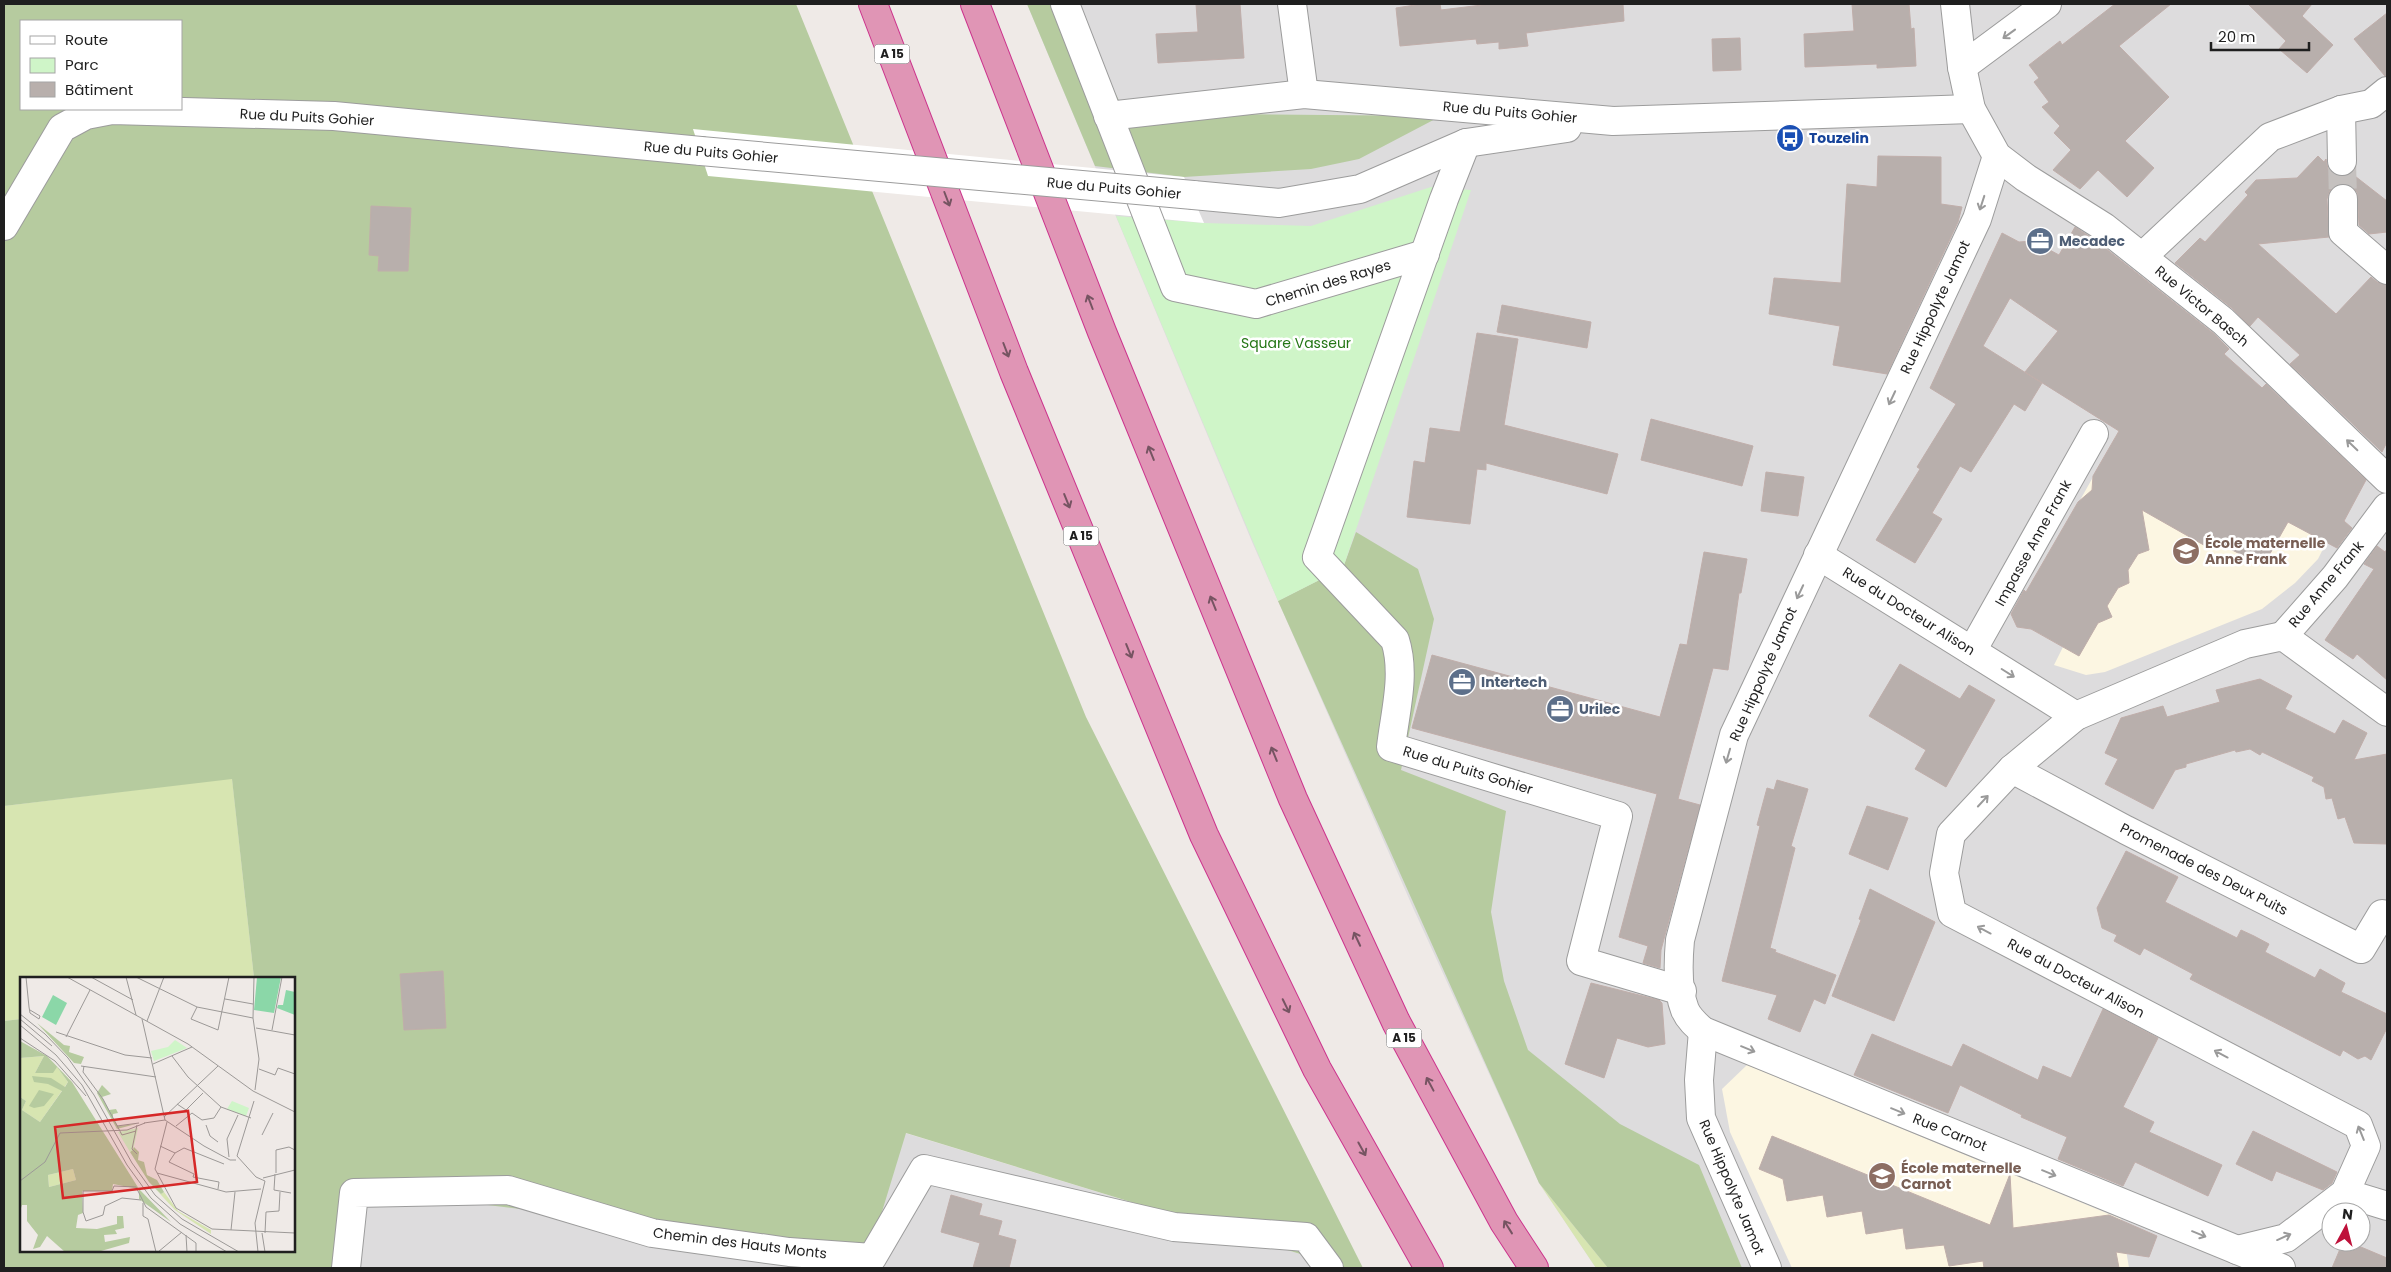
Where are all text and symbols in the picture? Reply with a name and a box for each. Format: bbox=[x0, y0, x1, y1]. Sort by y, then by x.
legend bbox=[20, 20, 182, 110]
scale bar bbox=[2211, 20, 2308, 52]
text: 20 m bbox=[2218, 26, 2256, 47]
text: Route bbox=[65, 29, 108, 50]
one-way arrow bbox=[2002, 29, 2016, 39]
road number: A 15 bbox=[874, 44, 910, 64]
text: Parc bbox=[65, 54, 99, 75]
text: Bâtiment bbox=[65, 79, 133, 100]
street label: Rue du Puits Gohier bbox=[1442, 96, 1578, 128]
street label: Rue du Puits Gohier bbox=[239, 103, 375, 131]
bus stop icon: Touzelin bbox=[1775, 123, 1805, 153]
place label: Touzelin bbox=[1809, 128, 1869, 148]
street label: Rue du Puits Gohier bbox=[643, 136, 779, 168]
street label: Rue du Puits Gohier bbox=[1046, 172, 1182, 204]
one-way arrow bbox=[944, 191, 953, 206]
one-way arrow bbox=[1977, 194, 1987, 210]
office icon: Mecadec bbox=[2025, 226, 2055, 256]
place label: Mecadec bbox=[2059, 231, 2126, 251]
street label: Rue Hippolyte Jamot bbox=[1895, 237, 1975, 377]
street label: Chemin des Rayes bbox=[1263, 254, 1393, 312]
street label: Rue Victor Basch bbox=[2151, 261, 2253, 351]
one-way arrow bbox=[1085, 295, 1094, 310]
park label: Square Vasseur bbox=[1241, 333, 1351, 353]
one-way arrow bbox=[1002, 343, 1011, 358]
one-way arrow bbox=[1887, 390, 1897, 405]
one-way arrow bbox=[2346, 439, 2358, 451]
one-way arrow bbox=[1146, 446, 1155, 461]
street label: Impasse Anne Frank bbox=[1990, 476, 2076, 610]
one-way arrow bbox=[1062, 493, 1072, 508]
road number: A 15 bbox=[1064, 526, 1098, 546]
place label: École maternelle Anne Frank bbox=[2205, 533, 2326, 569]
school or university icon: École maternelle Anne Frank bbox=[2171, 536, 2201, 566]
street label: Rue Anne Frank bbox=[2284, 536, 2369, 632]
street label: Rue du Docteur Alison bbox=[1839, 562, 1979, 660]
one-way arrow bbox=[1795, 584, 1805, 599]
one-way arrow bbox=[1207, 596, 1217, 611]
street label: Rue Hippolyte Jamot bbox=[1724, 604, 1802, 744]
one-way arrow bbox=[1124, 643, 1134, 658]
office icon: Intertech bbox=[1447, 667, 1477, 697]
one-way arrow bbox=[2000, 669, 2014, 679]
place label: Intertech bbox=[1481, 672, 1547, 692]
office icon: Urilec bbox=[1545, 694, 1575, 724]
place label: Urilec bbox=[1579, 699, 1621, 719]
street label: Rue du Puits Gohier bbox=[1401, 741, 1535, 799]
one-way arrow bbox=[1269, 747, 1278, 762]
one-way arrow bbox=[1723, 748, 1732, 764]
one-way arrow bbox=[1976, 795, 1988, 807]
street label: Promenade des Deux Puits bbox=[2117, 818, 2291, 920]
one-way arrow bbox=[1977, 925, 1992, 935]
one-way arrow bbox=[1352, 932, 1362, 947]
street label: Rue du Docteur Alison bbox=[2004, 933, 2148, 1023]
inset map bbox=[20, 977, 295, 1252]
one-way arrow bbox=[1282, 998, 1292, 1013]
road number: A 15 bbox=[1386, 1028, 1422, 1048]
one-way arrow bbox=[1740, 1045, 1755, 1055]
one-way arrow bbox=[2214, 1049, 2229, 1059]
one-way arrow bbox=[1425, 1077, 1435, 1092]
one-way arrow bbox=[1890, 1107, 1905, 1116]
street label: Rue Carnot bbox=[1910, 1108, 1990, 1156]
street label: Rue Hippolyte Jamot bbox=[1694, 1116, 1770, 1258]
one-way arrow bbox=[2356, 1126, 2365, 1141]
one-way arrow bbox=[1358, 1142, 1368, 1156]
place label: École maternelle Carnot bbox=[1901, 1158, 2022, 1194]
school or university icon: École maternelle Carnot bbox=[1867, 1161, 1897, 1191]
one-way arrow bbox=[2041, 1168, 2056, 1178]
north arrow bbox=[2321, 1202, 2371, 1252]
text: N bbox=[2341, 1204, 2354, 1225]
one-way arrow bbox=[1502, 1220, 1513, 1234]
street label: Chemin des Hauts Monts bbox=[652, 1222, 828, 1264]
one-way arrow bbox=[2191, 1230, 2206, 1240]
one-way arrow bbox=[2276, 1232, 2291, 1241]

